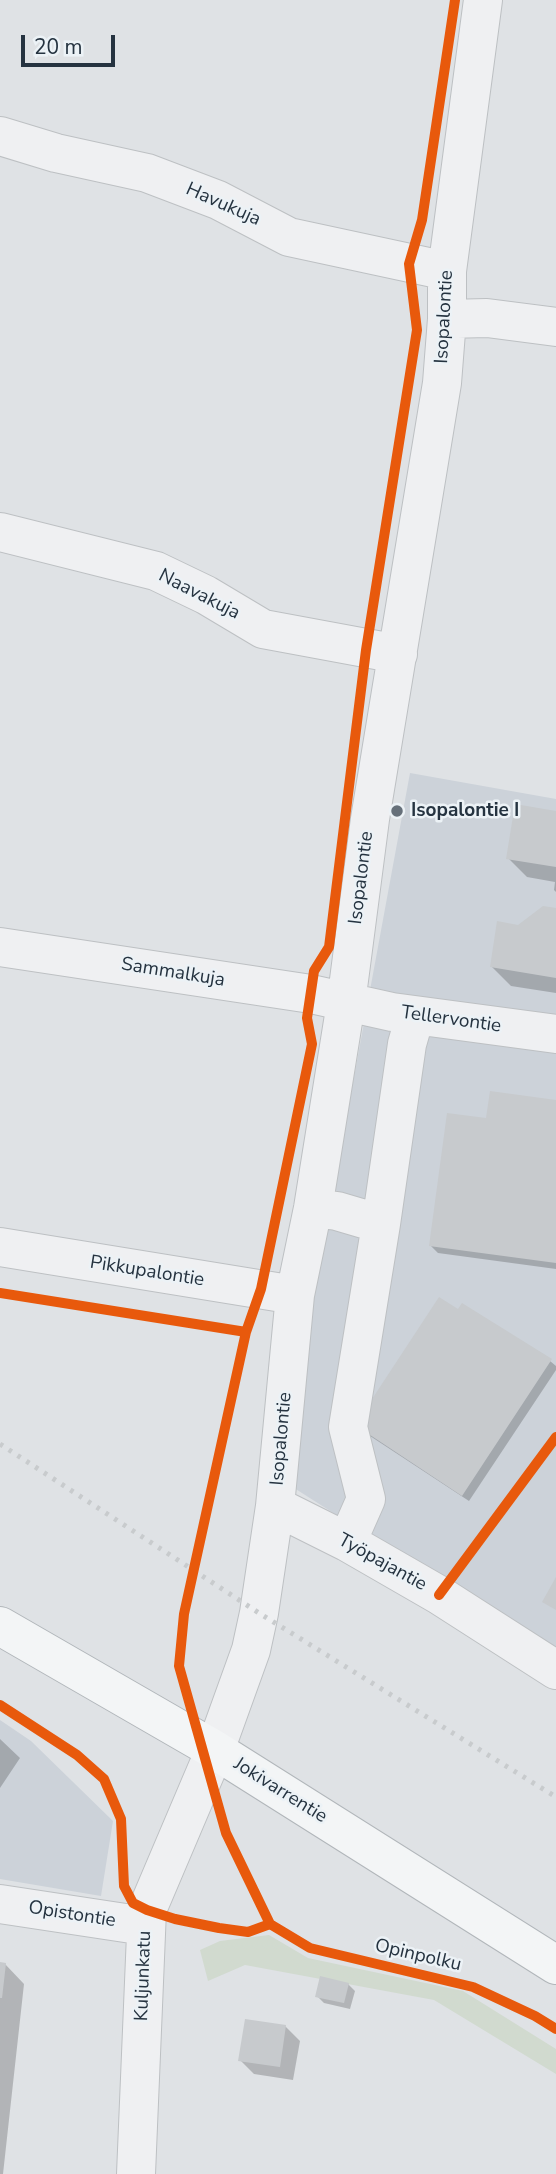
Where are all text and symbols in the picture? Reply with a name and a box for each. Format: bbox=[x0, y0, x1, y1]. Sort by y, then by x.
scale bar bbox=[24, 21, 119, 65]
text: 20 m bbox=[34, 33, 83, 61]
street label: Havukuja bbox=[182, 178, 264, 232]
street label: Isopalontie bbox=[431, 270, 459, 364]
street label: Naavakuja bbox=[154, 565, 244, 625]
place label: Isopalontie I bbox=[411, 800, 519, 822]
marker: Isopalontie I bbox=[389, 803, 405, 819]
street label: Isopalontie bbox=[345, 830, 379, 926]
street label: Sammalkuja bbox=[120, 954, 226, 992]
street label: Tellervontie bbox=[399, 1002, 503, 1038]
street label: Pikkupalontie bbox=[88, 1252, 206, 1292]
street label: Isopalontie bbox=[267, 1391, 297, 1487]
street label: Työpajantie bbox=[334, 1529, 430, 1597]
street label: Jokivarrentie bbox=[229, 1753, 331, 1829]
street label: Opistontie bbox=[27, 1897, 117, 1933]
street label: Kuljunkatu bbox=[131, 1930, 157, 2022]
street label: Opinpolku bbox=[372, 1935, 464, 1977]

